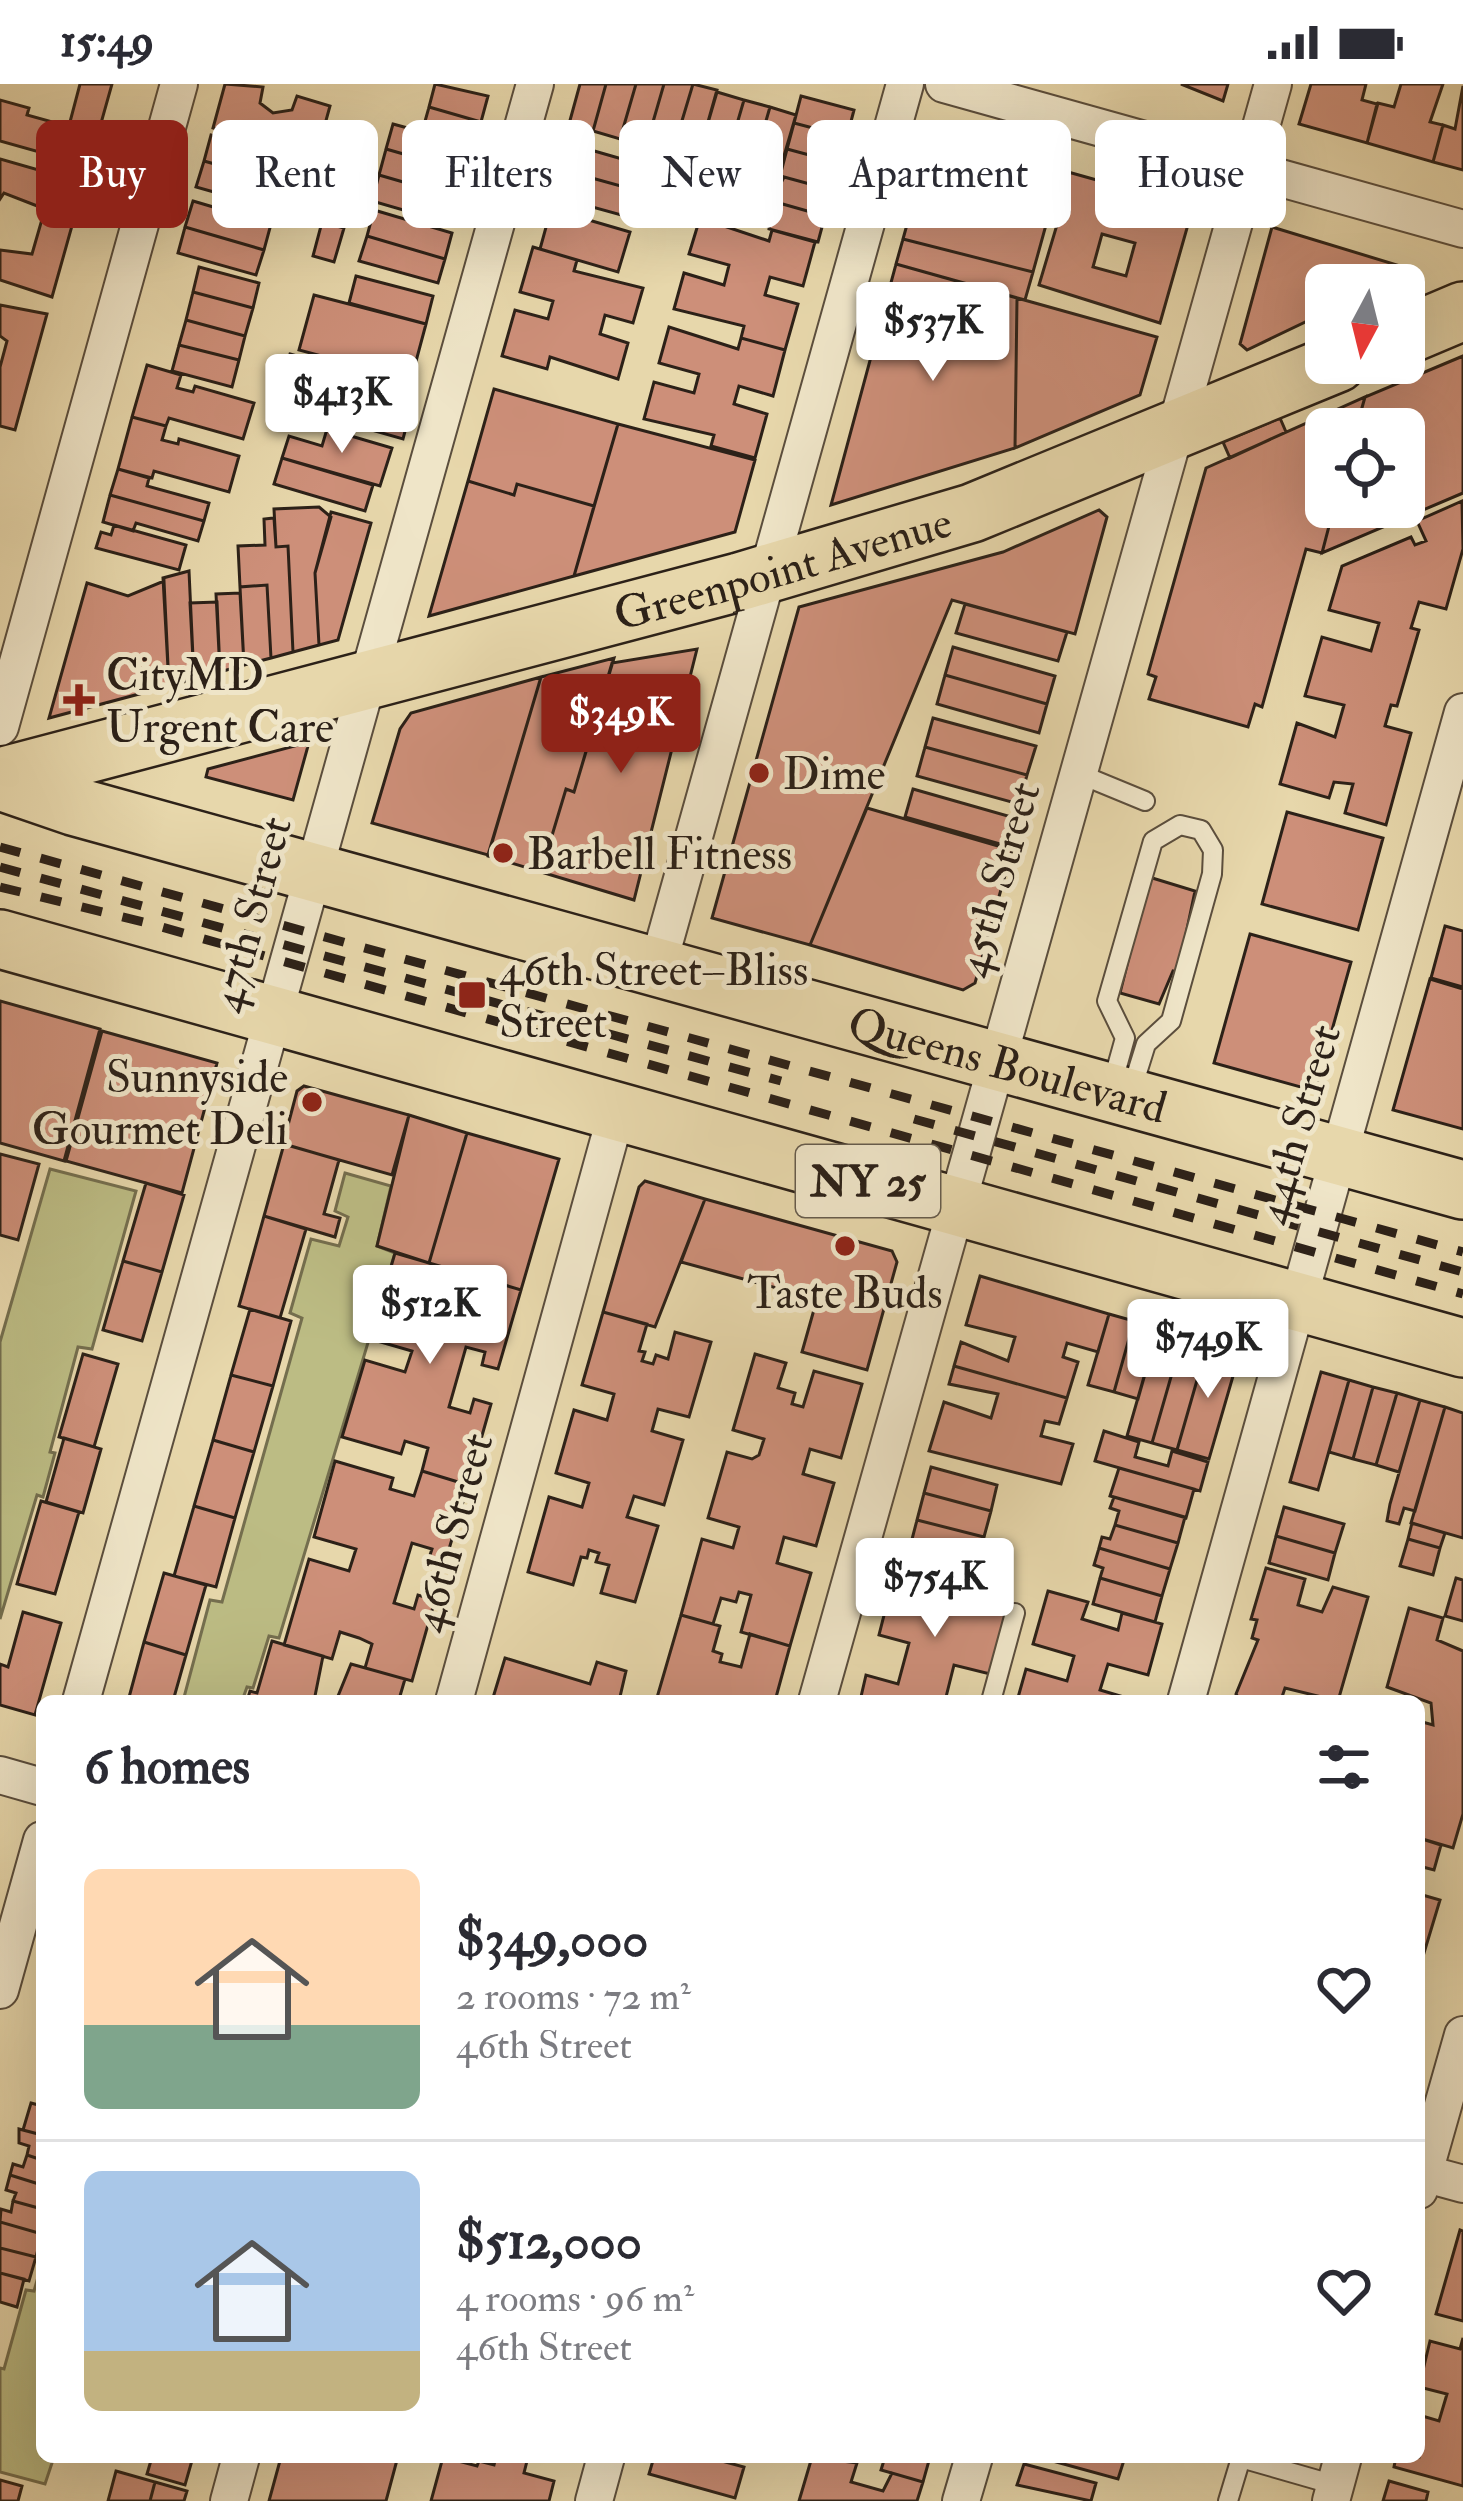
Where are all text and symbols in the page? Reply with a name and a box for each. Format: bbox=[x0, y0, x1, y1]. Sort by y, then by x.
text: 15:49 bbox=[60, 14, 154, 70]
chip: Buy bbox=[36, 120, 188, 228]
chip: Rent bbox=[212, 120, 378, 228]
chip: Filters bbox=[402, 120, 595, 228]
chip: New bbox=[619, 120, 783, 228]
chip: Apartment bbox=[807, 120, 1071, 228]
chip: House bbox=[1095, 120, 1286, 228]
north arrow bbox=[1305, 264, 1425, 384]
map controls bbox=[1305, 264, 1425, 528]
pin: $537K bbox=[849, 282, 1017, 384]
text: $537K bbox=[883, 296, 983, 345]
pin: $413K bbox=[258, 354, 426, 456]
text: $413K bbox=[292, 368, 392, 417]
button: locate bbox=[1305, 408, 1425, 528]
street label: Greenpoint Avenue bbox=[608, 495, 959, 644]
place label: CityMD Urgent Care bbox=[106, 648, 334, 756]
pin: $349K bbox=[537, 674, 705, 776]
marker: CityMD Urgent Care bbox=[63, 684, 95, 716]
text: $349K bbox=[568, 688, 674, 737]
place label: Dime bbox=[783, 747, 885, 803]
marker: Dime bbox=[746, 760, 772, 786]
street label: 45th Street bbox=[944, 776, 1053, 983]
street label: 47th Street bbox=[199, 811, 305, 1018]
place label: Barbell Fitness bbox=[527, 827, 792, 883]
marker: Barbell Fitness bbox=[490, 840, 516, 866]
place label: 46th Street–Bliss Street bbox=[499, 943, 808, 1051]
marker: 46th Street–Bliss Street bbox=[456, 979, 488, 1011]
street label: Queens Boulevard bbox=[842, 996, 1173, 1137]
street label: 44th Street bbox=[1244, 1018, 1354, 1231]
place label: Sunnyside Gourmet Deli bbox=[32, 1050, 288, 1158]
marker: Sunnyside Gourmet Deli bbox=[299, 1089, 325, 1115]
road number: NY 25 bbox=[796, 1145, 940, 1217]
marker: Taste Buds bbox=[832, 1233, 858, 1259]
pin: $512K bbox=[346, 1265, 514, 1367]
place label: Taste Buds bbox=[747, 1266, 943, 1322]
text: $512K bbox=[380, 1279, 480, 1328]
pin: $749K bbox=[1124, 1299, 1292, 1401]
text: $749K bbox=[1154, 1313, 1262, 1362]
street label: 46th Street bbox=[400, 1427, 506, 1638]
pin: $754K bbox=[851, 1538, 1019, 1640]
text: $754K bbox=[883, 1552, 987, 1601]
icon: filters bbox=[1311, 1734, 1377, 1800]
text: 6 homes bbox=[84, 1735, 250, 1799]
text: $349,000 bbox=[456, 1908, 648, 1972]
icon: home bbox=[180, 1917, 324, 2061]
icon: heart bbox=[1311, 1956, 1377, 2022]
text: 2 rooms · 72 m² bbox=[456, 1972, 691, 2021]
text: 46th Street bbox=[456, 2021, 632, 2070]
text: $512,000 bbox=[456, 2210, 642, 2274]
icon: home bbox=[180, 2219, 324, 2363]
icon: heart bbox=[1311, 2258, 1377, 2324]
text: 4 rooms · 96 m² bbox=[456, 2274, 694, 2323]
text: 46th Street bbox=[456, 2323, 632, 2372]

